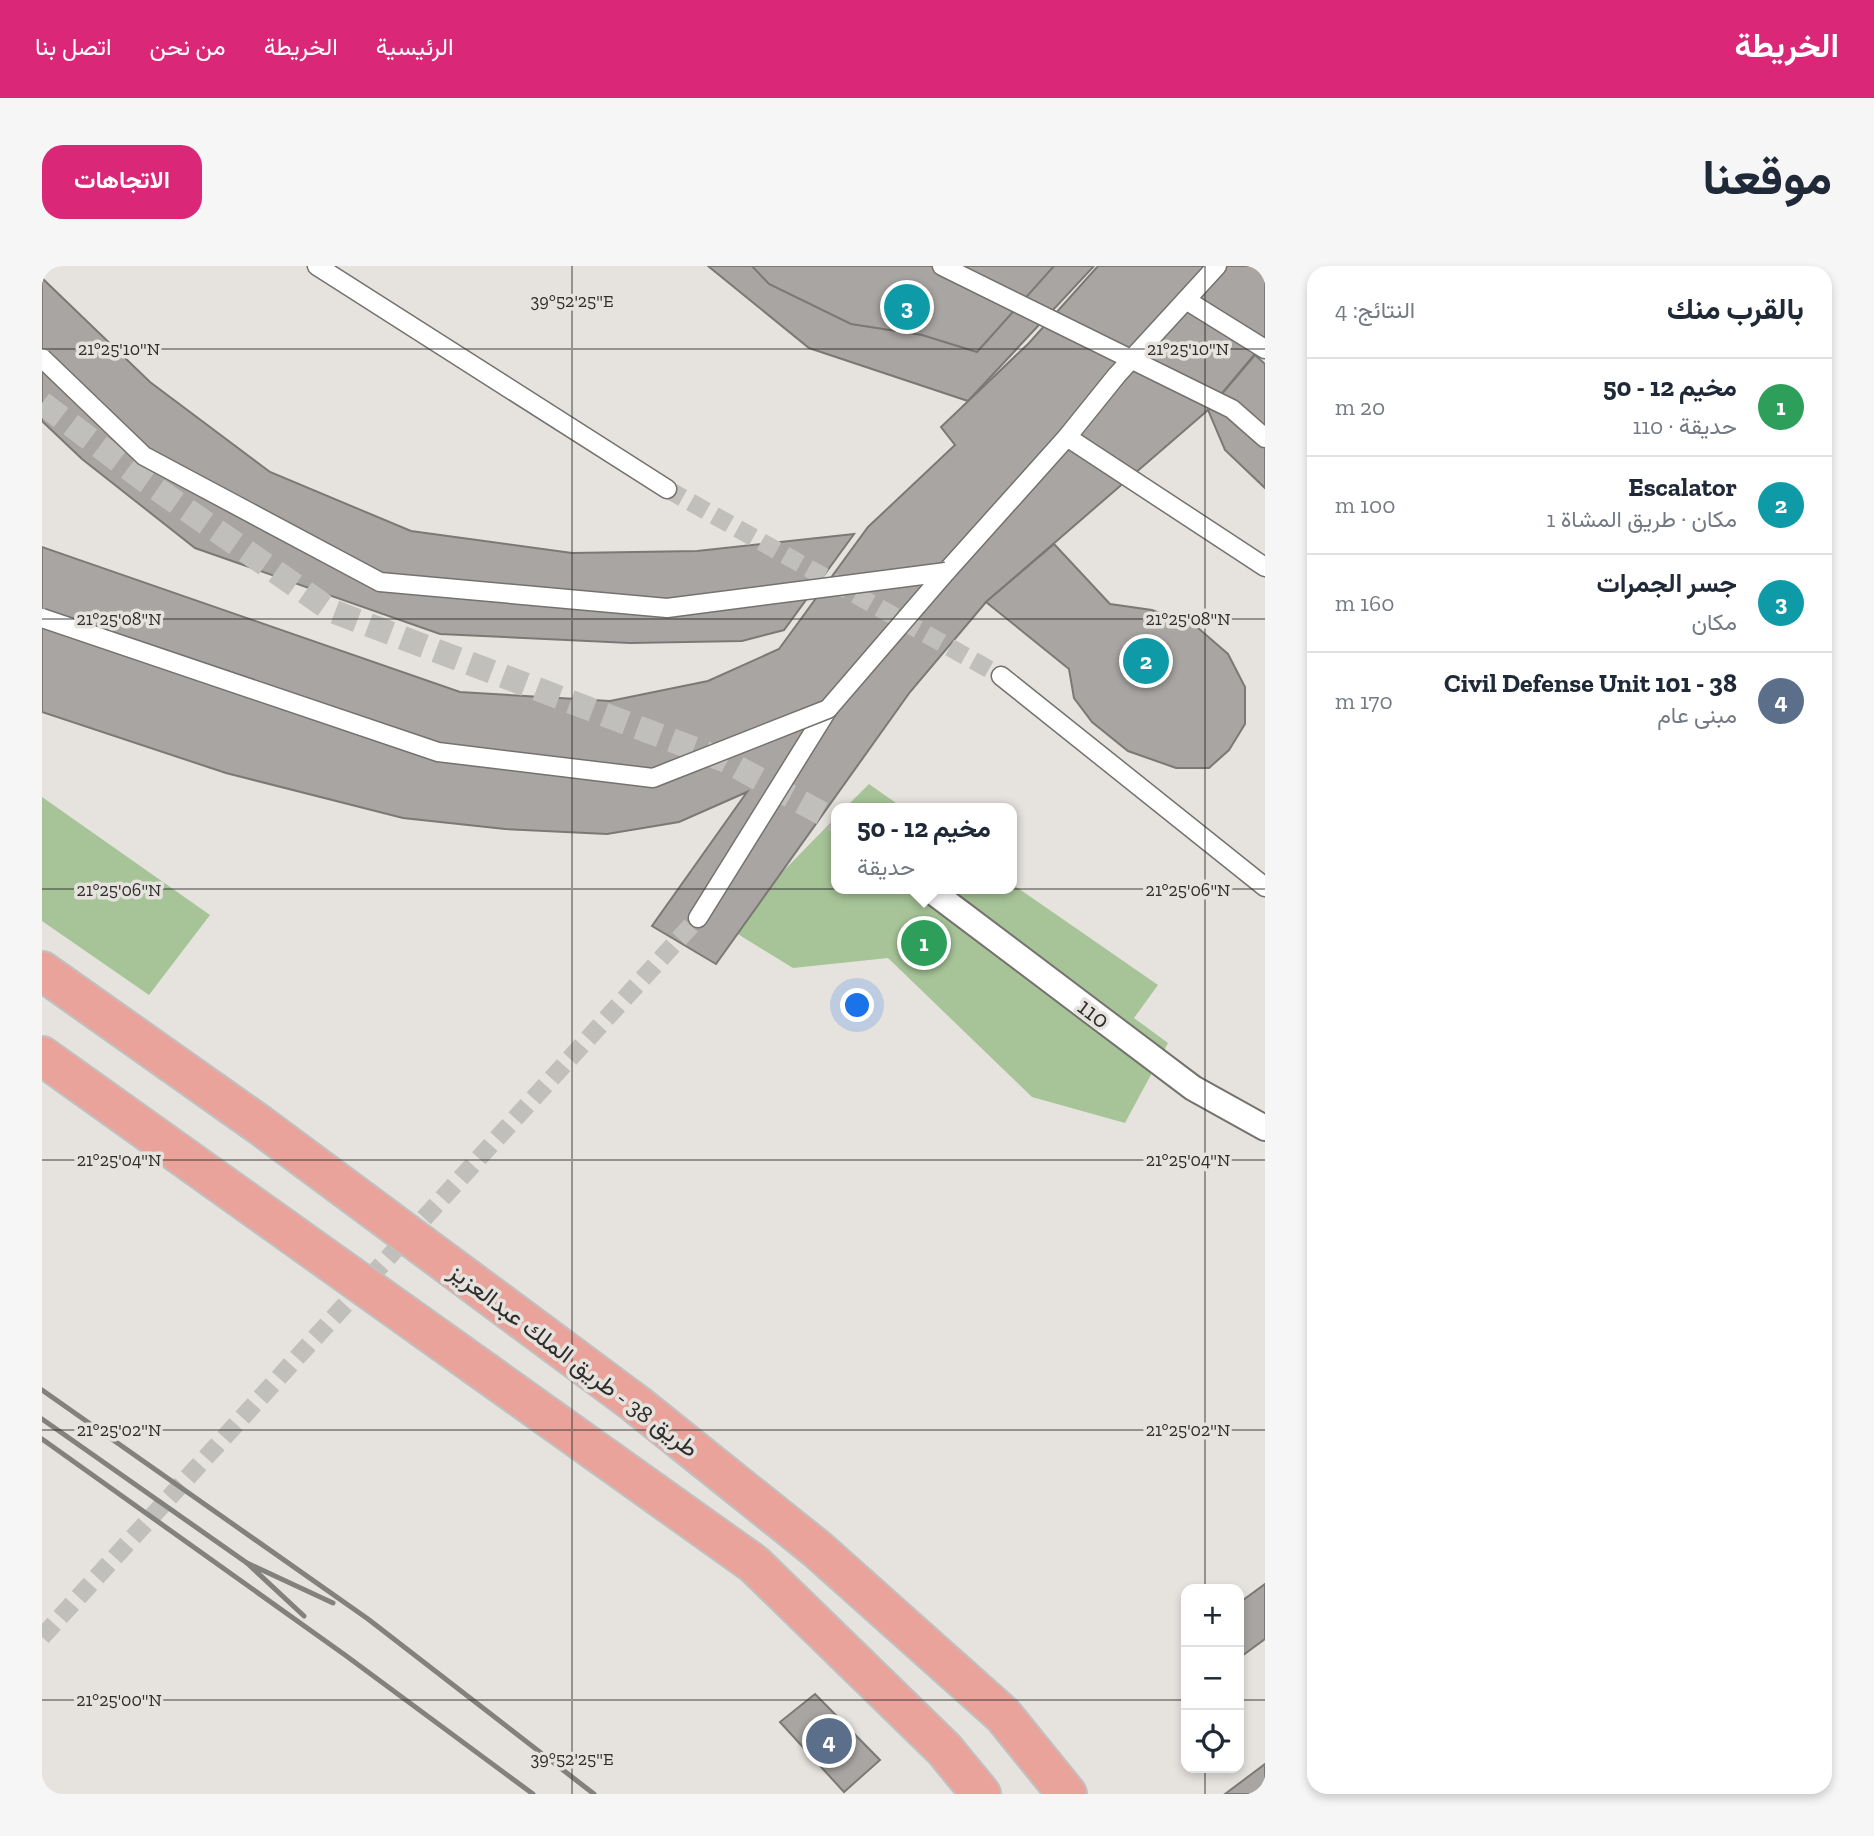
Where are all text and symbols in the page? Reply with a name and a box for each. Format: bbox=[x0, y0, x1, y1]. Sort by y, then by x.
text: الخريطة bbox=[1735, 26, 1839, 65]
text: اتصل بنا bbox=[35, 32, 112, 61]
text: من نحن bbox=[150, 32, 226, 61]
text: الخريطة bbox=[264, 32, 338, 61]
text: الرئيسية bbox=[376, 32, 453, 61]
button: الاتجاهات bbox=[42, 145, 202, 219]
text: موقعنا bbox=[1702, 148, 1832, 207]
pin: 3 bbox=[884, 281, 930, 333]
text: 39°52'25"E bbox=[530, 290, 614, 312]
text: بالقرب منك bbox=[1667, 291, 1804, 327]
text: النتائج: 4 bbox=[1335, 296, 1415, 324]
text: 21°25'10"N bbox=[78, 338, 160, 360]
text: 21°25'10"N bbox=[1147, 338, 1229, 360]
text: مخيم 12 - 50 bbox=[1603, 371, 1737, 403]
text: 20 m bbox=[1335, 393, 1385, 421]
text: 1 bbox=[1776, 393, 1786, 421]
text: حديقة · 110 bbox=[1632, 412, 1737, 440]
text: Escalator bbox=[1628, 471, 1737, 503]
text: 100 m bbox=[1335, 491, 1395, 519]
text: 2 bbox=[1775, 491, 1787, 519]
text: مكان · طريق المشاة 1 bbox=[1547, 505, 1737, 533]
text: جسر الجمرات bbox=[1597, 567, 1737, 599]
text: 160 m bbox=[1335, 589, 1394, 617]
text: 3 bbox=[1775, 589, 1787, 617]
text: 21°25'08"N bbox=[77, 608, 161, 630]
text: 21°25'08"N bbox=[1146, 608, 1230, 630]
text: مكان bbox=[1691, 608, 1737, 636]
pin: 2 bbox=[1123, 635, 1169, 687]
text: Civil Defense Unit 101 - 38 bbox=[1444, 667, 1737, 699]
text: 170 m bbox=[1335, 687, 1393, 715]
text: 4 bbox=[1774, 687, 1788, 715]
text: مبنى عام bbox=[1657, 701, 1737, 729]
popup bbox=[831, 803, 1017, 894]
text: مخيم 12 - 50 bbox=[857, 812, 991, 844]
text: حديقة bbox=[857, 853, 915, 881]
text: 21°25'06"N bbox=[77, 879, 161, 901]
text: 21°25'06"N bbox=[1146, 879, 1230, 901]
pin: 1 bbox=[901, 917, 947, 969]
your location bbox=[840, 988, 874, 1022]
street label: 110 bbox=[1072, 992, 1116, 1034]
text: 21°25'04"N bbox=[77, 1149, 161, 1171]
text: 21°25'04"N bbox=[1146, 1149, 1230, 1171]
street label: طريق 38 - طريق الملك عبدالعزيز bbox=[442, 1256, 704, 1464]
text: 21°25'02"N bbox=[77, 1419, 161, 1441]
text: 21°25'02"N bbox=[1146, 1419, 1230, 1441]
map controls bbox=[1181, 1584, 1244, 1773]
button: + bbox=[1181, 1584, 1244, 1647]
button: − bbox=[1181, 1647, 1244, 1710]
text: 21°25'00"N bbox=[76, 1689, 162, 1711]
button: locate bbox=[1181, 1710, 1244, 1773]
pin: 4 bbox=[806, 1715, 852, 1767]
text: 39°52'25"E bbox=[530, 1748, 614, 1770]

